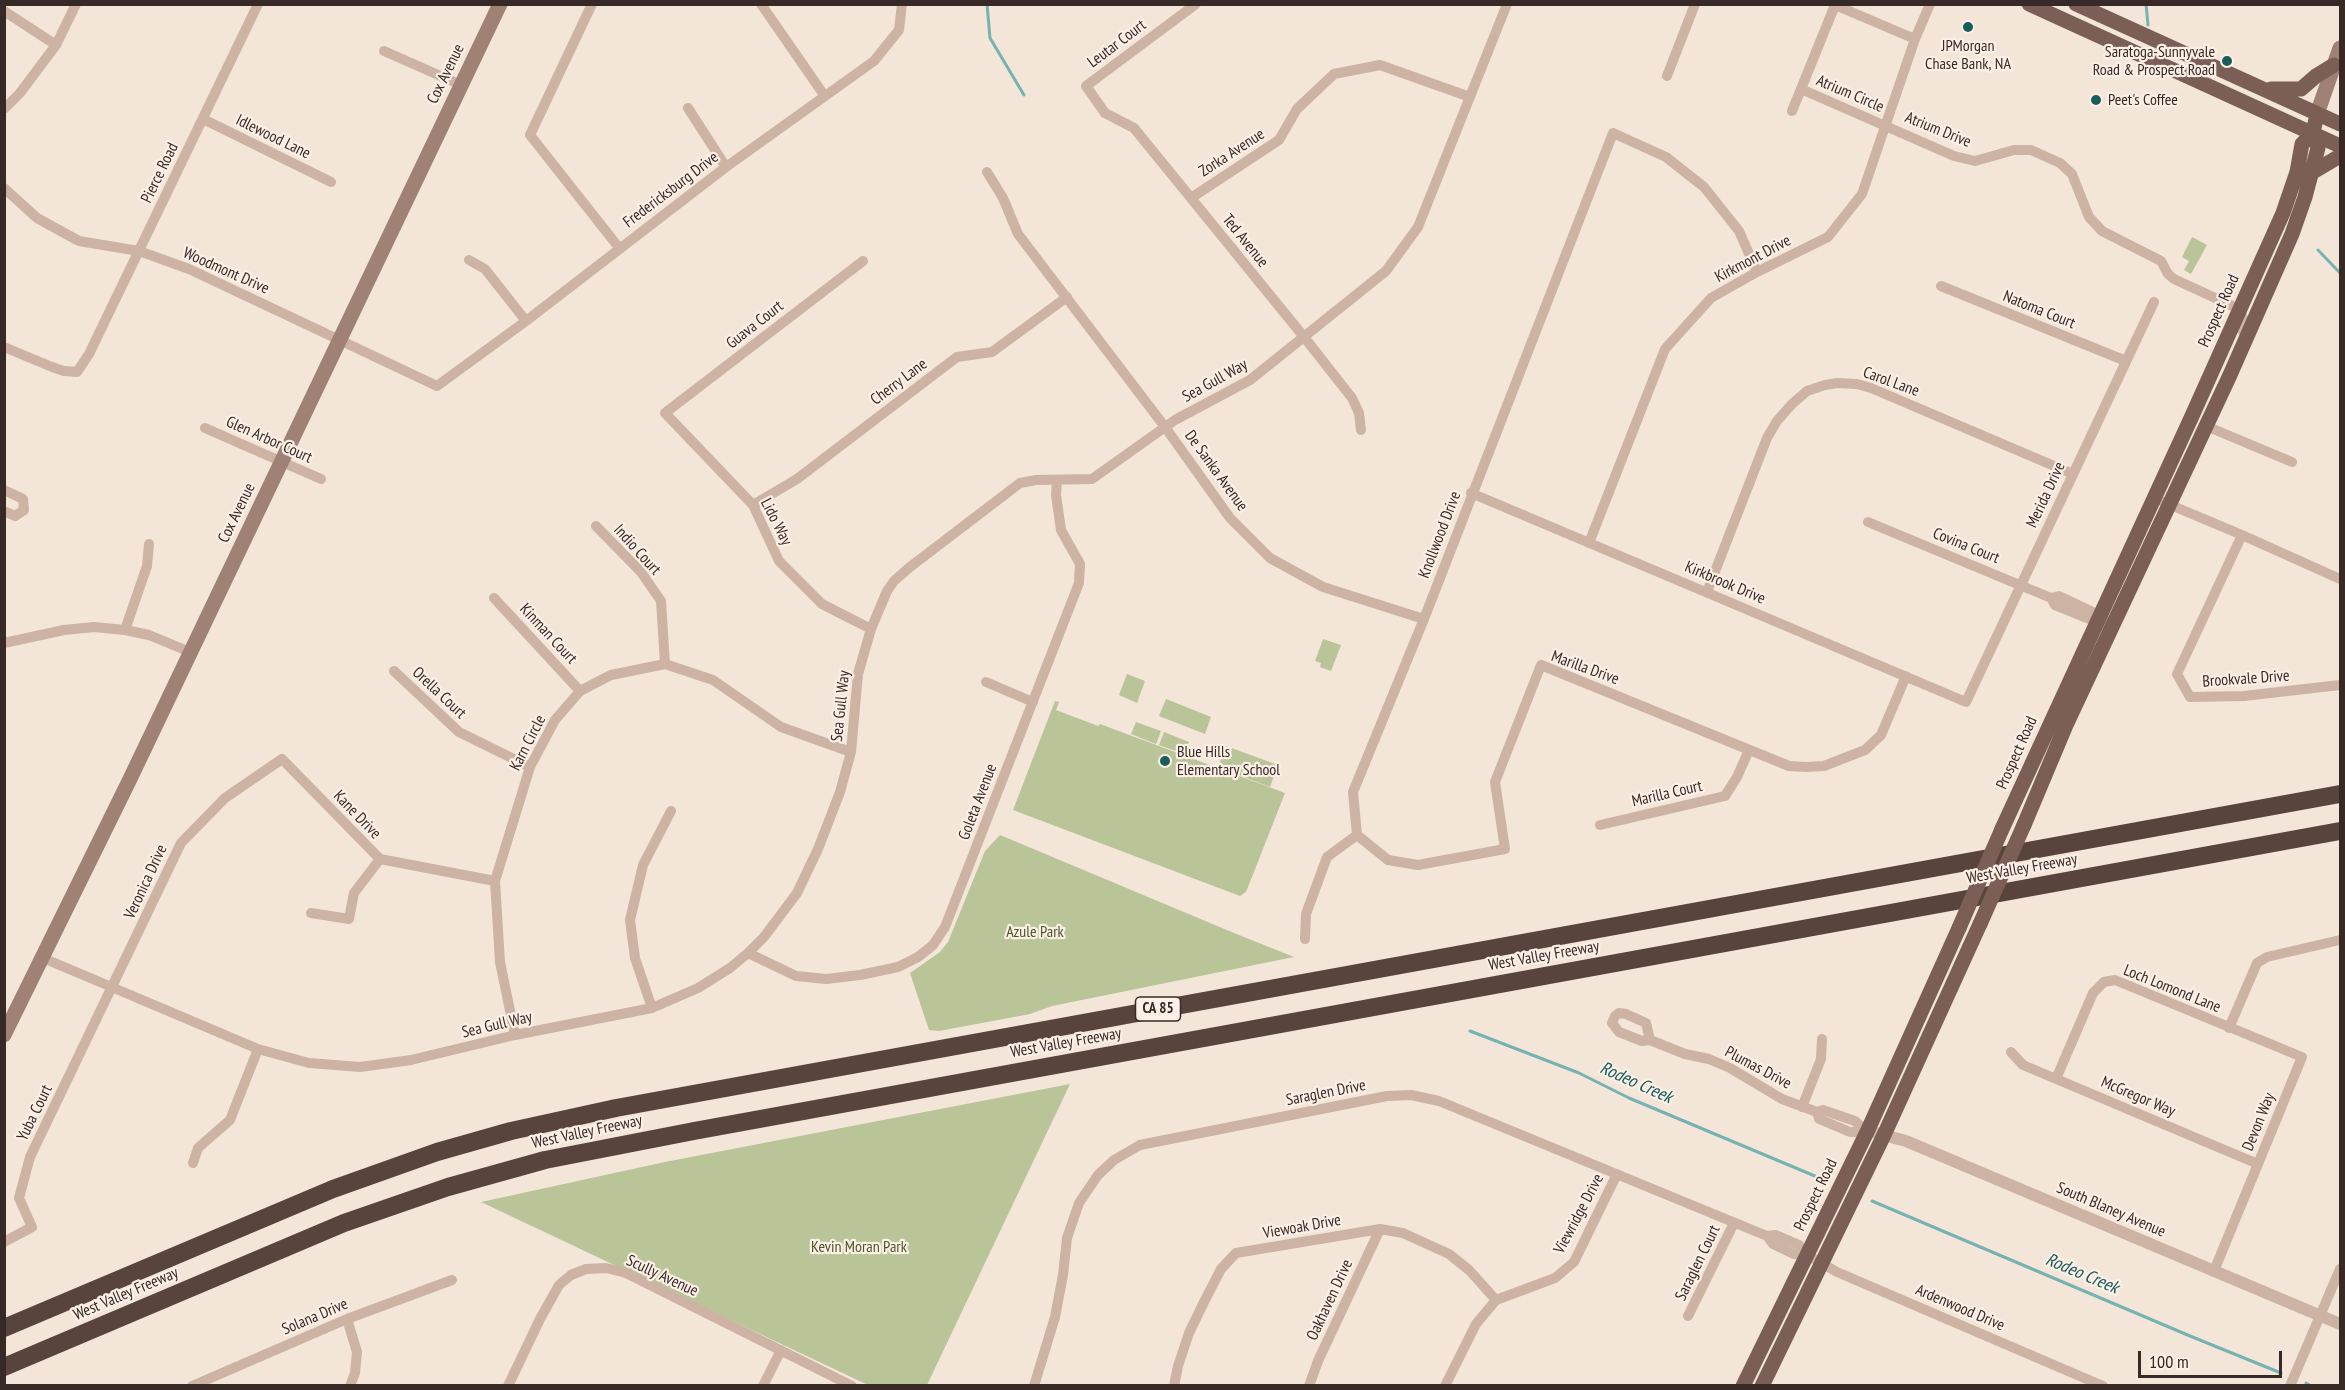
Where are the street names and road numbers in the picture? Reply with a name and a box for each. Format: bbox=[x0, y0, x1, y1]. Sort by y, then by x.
street label: Leutar Court bbox=[1084, 16, 1150, 72]
street label: Cox Avenue bbox=[423, 41, 469, 107]
street label: Atrium Circle bbox=[1813, 71, 1887, 117]
street label: Atrium Drive bbox=[1902, 108, 1974, 152]
street label: Idlewood Lane bbox=[233, 111, 313, 163]
street label: Zorka Avenue bbox=[1196, 125, 1268, 181]
street label: Pierce Road bbox=[137, 140, 183, 206]
street label: Fredericksburg Drive bbox=[620, 148, 722, 232]
street label: Ted Avenue bbox=[1218, 211, 1272, 271]
street label: Kirkmont Drive bbox=[1712, 231, 1794, 287]
street label: Woodmont Drive bbox=[180, 243, 272, 299]
street label: Prospect Road bbox=[2194, 272, 2244, 350]
street label: Natoma Court bbox=[2000, 287, 2078, 333]
street label: Guava Court bbox=[723, 297, 787, 353]
street label: Cherry Lane bbox=[867, 355, 931, 409]
street label: Sea Gull Way bbox=[1179, 355, 1251, 407]
street label: Carol Lane bbox=[1860, 363, 1922, 401]
street label: Glen Arbor Court bbox=[223, 412, 315, 468]
street label: De Sanka Avenue bbox=[1180, 427, 1252, 515]
street label: Merida Drive bbox=[2022, 459, 2070, 531]
street label: Cox Avenue bbox=[214, 480, 260, 546]
street label: Knollwood Drive bbox=[1415, 489, 1465, 581]
street label: Lido Way bbox=[756, 495, 796, 549]
street label: Indio Court bbox=[609, 521, 665, 579]
street label: Covina Court bbox=[1930, 524, 2002, 568]
street label: Kirkbrook Drive bbox=[1682, 557, 1768, 609]
street label: Kinman Court bbox=[515, 600, 581, 668]
street label: Marilla Drive bbox=[1548, 647, 1622, 689]
street label: Orella Court bbox=[408, 663, 470, 723]
street label: Brookvale Drive bbox=[2202, 666, 2290, 692]
street label: Sea Gull Way bbox=[828, 669, 854, 743]
street label: Karn Circle bbox=[506, 712, 550, 774]
street label: Prospect Road bbox=[1992, 714, 2042, 792]
street label: Goleta Avenue bbox=[955, 761, 1001, 843]
street label: Marilla Court bbox=[1630, 777, 1704, 811]
street label: Kane Drive bbox=[329, 787, 385, 843]
street label: Veronica Drive bbox=[120, 842, 172, 922]
street label: West Valley Freeway bbox=[1965, 850, 2079, 888]
street label: West Valley Freeway bbox=[1487, 937, 1601, 975]
street label: Loch Lomond Lane bbox=[2121, 961, 2223, 1017]
road number: CA 85 bbox=[1136, 997, 1180, 1021]
street label: Sea Gull Way bbox=[460, 1008, 534, 1042]
street label: West Valley Freeway bbox=[1009, 1024, 1123, 1062]
street label: Plumas Drive bbox=[1721, 1042, 1795, 1094]
street label: McGregor Way bbox=[2098, 1073, 2178, 1121]
street label: Saraglen Drive bbox=[1285, 1076, 1367, 1110]
street label: Yuba Court bbox=[13, 1082, 57, 1144]
street label: Devon Way bbox=[2239, 1090, 2279, 1154]
street label: West Valley Freeway bbox=[530, 1111, 644, 1153]
street label: Prospect Road bbox=[1790, 1156, 1842, 1234]
street label: Viewridge Drive bbox=[1550, 1171, 1608, 1257]
street label: South Blaney Avenue bbox=[2054, 1178, 2168, 1242]
street label: Viewoak Drive bbox=[1262, 1211, 1342, 1243]
street label: Saraglen Court bbox=[1671, 1222, 1725, 1304]
street label: Scully Avenue bbox=[623, 1251, 701, 1301]
street label: Oakhaven Drive bbox=[1303, 1256, 1357, 1344]
street label: West Valley Freeway bbox=[71, 1263, 181, 1325]
street label: Ardenwood Drive bbox=[1913, 1281, 2007, 1335]
street label: Solana Drive bbox=[279, 1295, 351, 1339]

